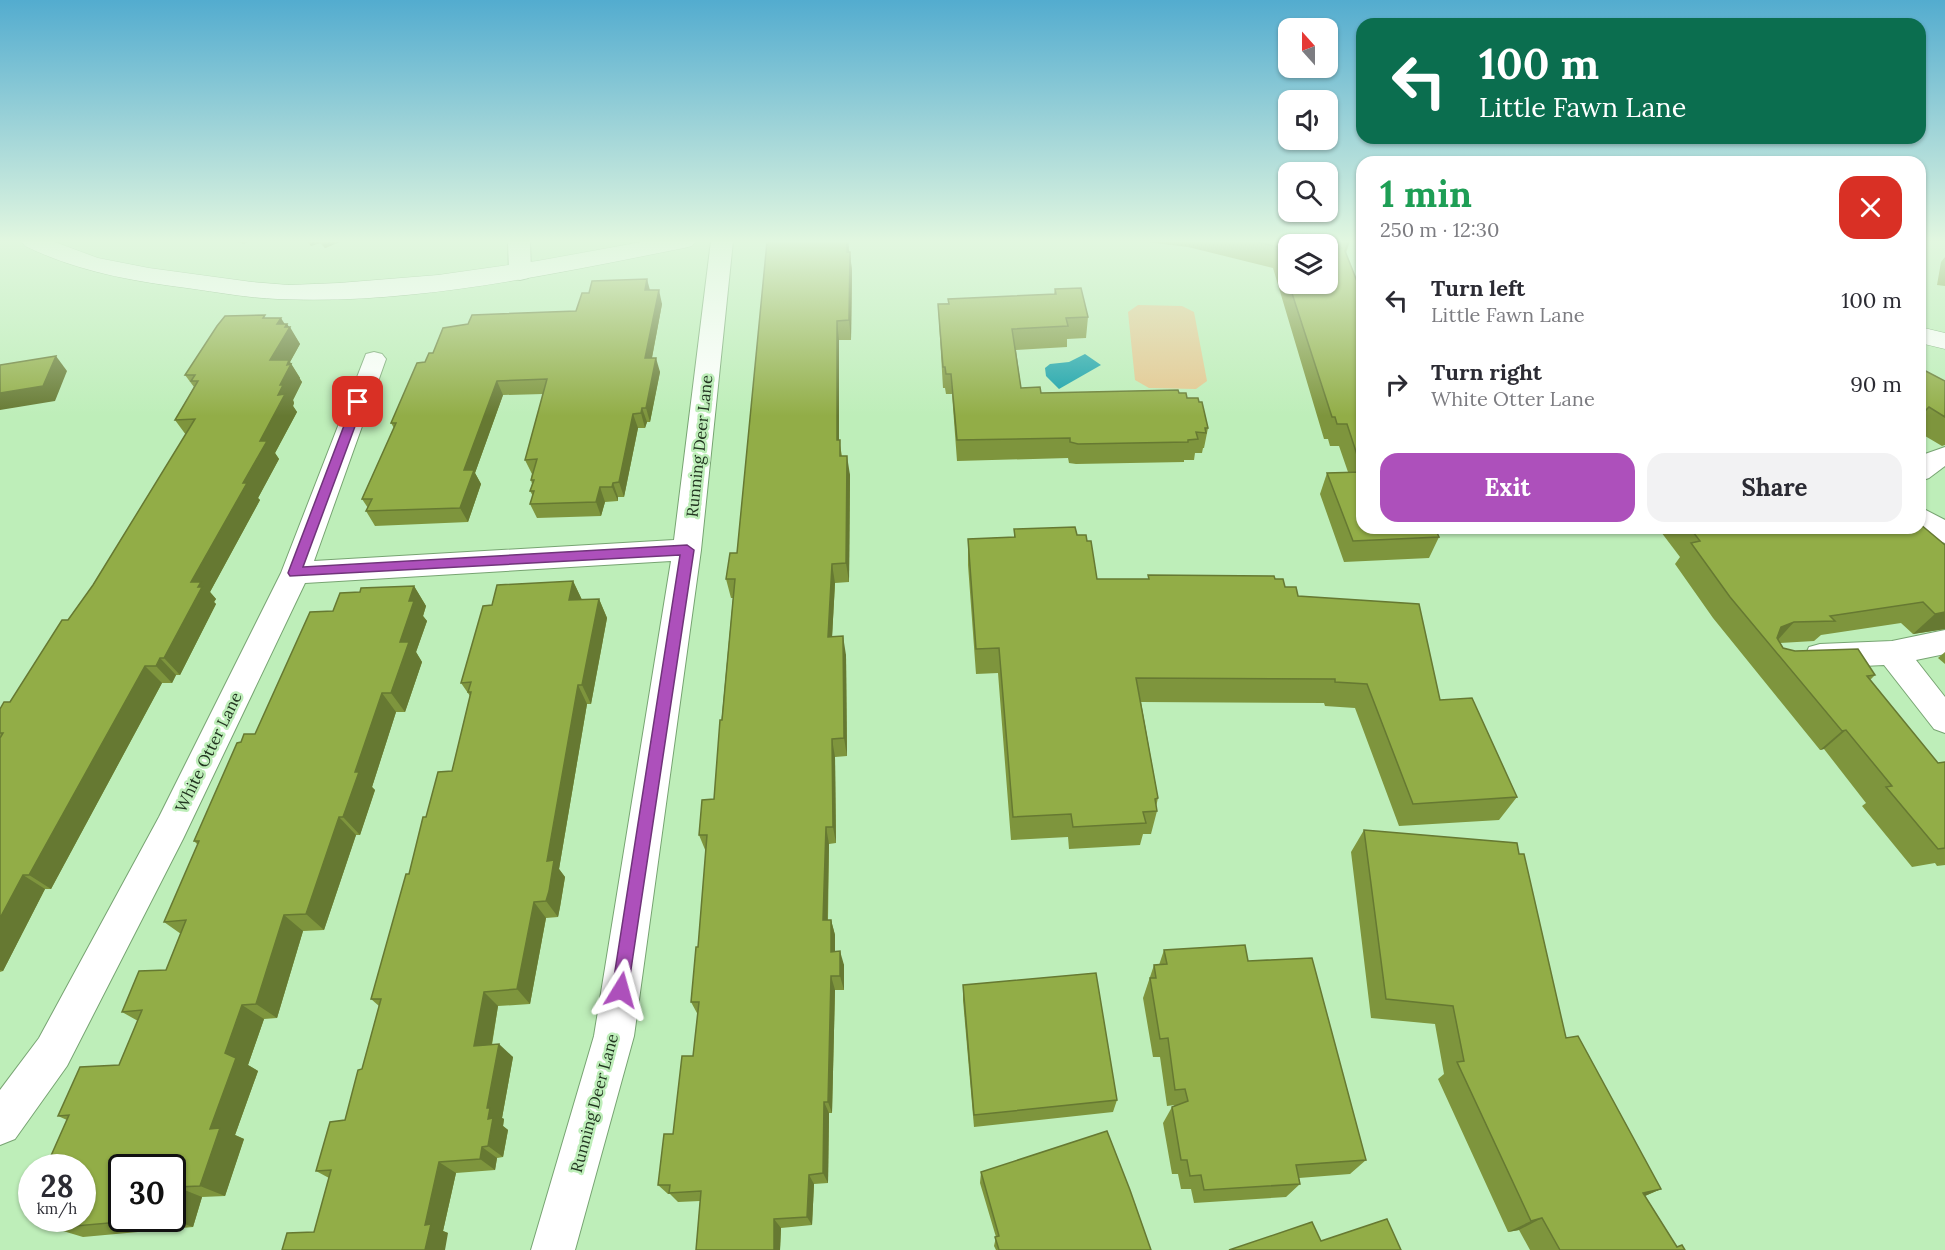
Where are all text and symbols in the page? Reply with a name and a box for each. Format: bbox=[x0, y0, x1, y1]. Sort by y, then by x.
north arrow bbox=[1278, 18, 1338, 78]
map controls bbox=[1278, 18, 1338, 294]
text: 100 m bbox=[1479, 37, 1599, 91]
icon: left bbox=[1380, 42, 1458, 120]
button: sound bbox=[1278, 90, 1338, 150]
text: Little Fawn Lane bbox=[1479, 90, 1686, 124]
button: search bbox=[1278, 162, 1338, 222]
text: 1 min bbox=[1380, 171, 1472, 217]
button: close bbox=[1839, 176, 1902, 239]
text: 250 m · 12:30 bbox=[1380, 217, 1499, 242]
button: layers bbox=[1278, 234, 1338, 294]
text: Turn left bbox=[1431, 274, 1525, 302]
icon: left bbox=[1380, 284, 1413, 317]
text: 100 m bbox=[1841, 286, 1902, 314]
text: Little Fawn Lane bbox=[1431, 302, 1585, 327]
text: Turn right bbox=[1431, 358, 1542, 386]
icon: right bbox=[1380, 368, 1413, 401]
text: 90 m bbox=[1850, 370, 1902, 398]
street label: Running Deer Lane bbox=[682, 374, 716, 518]
pin bbox=[332, 376, 383, 427]
icon: arrive bbox=[341, 385, 374, 418]
text: White Otter Lane bbox=[1431, 386, 1595, 411]
button: Exit bbox=[1380, 453, 1635, 522]
button: Share bbox=[1647, 453, 1902, 522]
street label: White Otter Lane bbox=[170, 688, 246, 815]
position arrow bbox=[589, 958, 653, 1022]
street label: Running Deer Lane bbox=[566, 1031, 622, 1175]
speed limit sign: 30 bbox=[108, 1154, 186, 1232]
text: 28 bbox=[40, 1167, 74, 1205]
text: km/h bbox=[37, 1199, 77, 1218]

